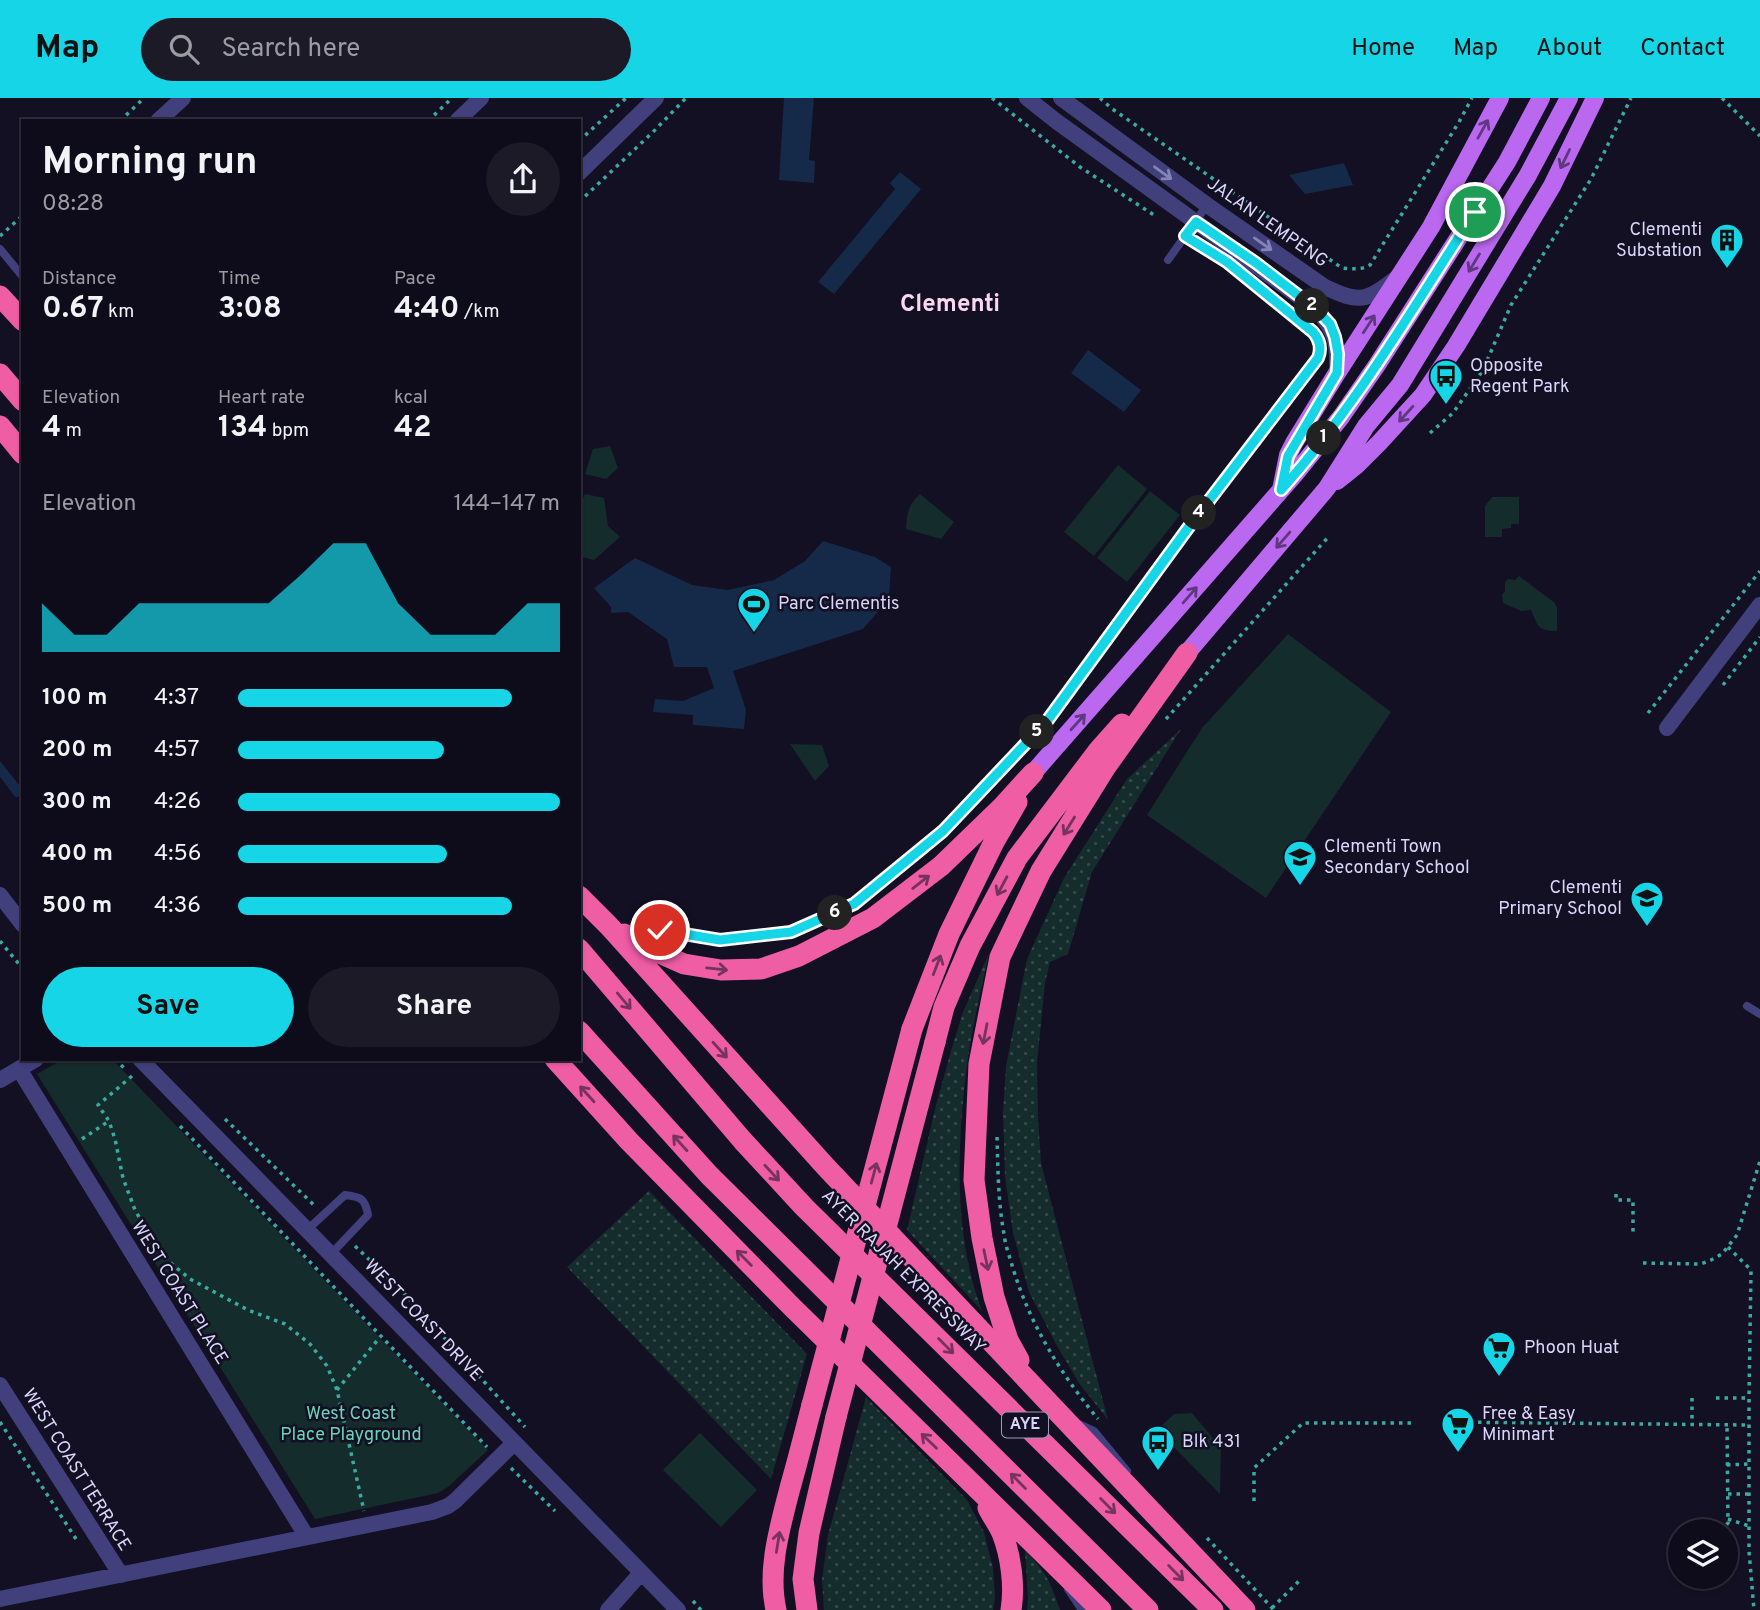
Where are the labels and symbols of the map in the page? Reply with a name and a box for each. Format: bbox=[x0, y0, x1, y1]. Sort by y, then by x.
one-way arrow bbox=[1476, 119, 1490, 139]
one-way arrow bbox=[1558, 148, 1571, 169]
one-way arrow bbox=[1153, 166, 1172, 180]
street label: JALAN LEMPENG bbox=[1202, 173, 1332, 273]
pin bbox=[1445, 182, 1505, 242]
place label: Clementi Substation bbox=[1616, 219, 1702, 263]
building icon: Clementi Substation bbox=[1708, 221, 1746, 270]
one-way arrow bbox=[1253, 237, 1272, 251]
one-way arrow bbox=[1467, 253, 1481, 273]
pin: 2 bbox=[1294, 288, 1330, 324]
district label: Clementi bbox=[900, 290, 1000, 320]
one-way arrow bbox=[1362, 315, 1376, 335]
place label: Opposite Regent Park bbox=[1470, 355, 1570, 399]
bus stop icon: Opposite Regent Park bbox=[1427, 357, 1465, 406]
one-way arrow bbox=[1397, 405, 1414, 422]
pin: 1 bbox=[1306, 420, 1342, 456]
pin: 4 bbox=[1182, 496, 1216, 530]
one-way arrow bbox=[1275, 531, 1291, 549]
sports icon: Parc Clementis bbox=[735, 585, 773, 634]
one-way arrow bbox=[1182, 586, 1198, 604]
place label: Parc Clementis bbox=[778, 593, 899, 616]
one-way arrow bbox=[1070, 713, 1086, 731]
pin: 5 bbox=[1020, 714, 1054, 750]
one-way arrow bbox=[1062, 815, 1076, 835]
place label: Clementi Town Secondary School bbox=[1324, 836, 1470, 880]
school or university icon: Clementi Town Secondary School bbox=[1281, 838, 1319, 887]
one-way arrow bbox=[911, 874, 930, 889]
one-way arrow bbox=[994, 875, 1008, 896]
place label: Clementi Primary School bbox=[1498, 877, 1622, 921]
school or university icon: Clementi Primary School bbox=[1628, 879, 1666, 928]
pin: 6 bbox=[818, 896, 852, 930]
pin bbox=[630, 900, 690, 960]
one-way arrow bbox=[931, 955, 944, 976]
one-way arrow bbox=[705, 962, 728, 975]
one-way arrow bbox=[616, 991, 631, 1009]
one-way arrow bbox=[978, 1022, 991, 1045]
one-way arrow bbox=[712, 1040, 728, 1058]
one-way arrow bbox=[578, 1086, 595, 1103]
one-way arrow bbox=[672, 1135, 689, 1152]
one-way arrow bbox=[868, 1162, 881, 1184]
one-way arrow bbox=[764, 1164, 781, 1181]
street label: AYER RAJAH EXPRESSWAY bbox=[816, 1185, 990, 1359]
street label: WEST COAST PLACE bbox=[125, 1217, 233, 1369]
one-way arrow bbox=[980, 1248, 994, 1271]
one-way arrow bbox=[736, 1250, 753, 1267]
street label: WEST COAST DRIVE bbox=[359, 1255, 487, 1387]
supermarket icon: Phoon Huat bbox=[1480, 1329, 1518, 1378]
place label: Phoon Huat bbox=[1524, 1337, 1619, 1360]
one-way arrow bbox=[937, 1338, 954, 1355]
street label: WEST COAST TERRACE bbox=[17, 1384, 135, 1556]
park label: West Coast Place Playground bbox=[280, 1403, 422, 1447]
place label: Free & Easy Minimart bbox=[1482, 1403, 1575, 1447]
supermarket icon: Free & Easy Minimart bbox=[1439, 1405, 1477, 1454]
road number: AYE bbox=[1002, 1413, 1048, 1438]
bus stop icon: Blk 431 bbox=[1139, 1423, 1177, 1472]
place label: Blk 431 bbox=[1182, 1431, 1241, 1454]
one-way arrow bbox=[920, 1433, 937, 1450]
one-way arrow bbox=[1010, 1473, 1027, 1490]
one-way arrow bbox=[1099, 1498, 1116, 1515]
one-way arrow bbox=[771, 1531, 784, 1554]
one-way arrow bbox=[1167, 1565, 1184, 1582]

